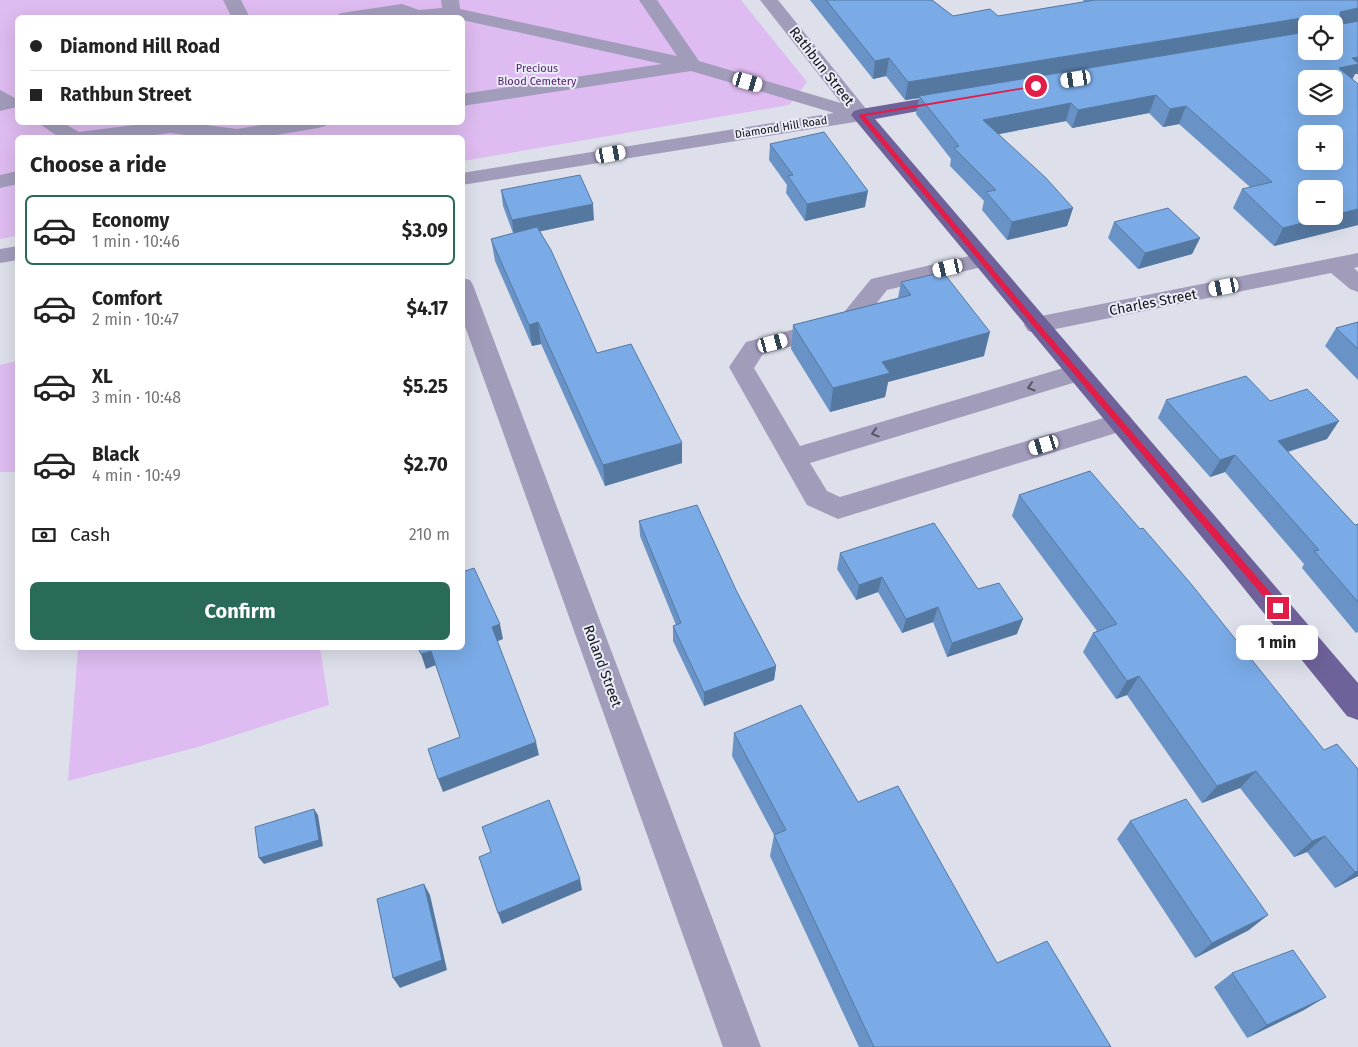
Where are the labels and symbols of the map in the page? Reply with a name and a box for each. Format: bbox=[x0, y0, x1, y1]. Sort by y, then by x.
street label: Rathbun Street bbox=[785, 23, 858, 110]
park label: Precious Blood Cemetery bbox=[497, 62, 577, 88]
car bbox=[1060, 69, 1091, 89]
car bbox=[731, 71, 764, 93]
route start bbox=[1025, 75, 1047, 97]
street label: Diamond Hill Road bbox=[734, 114, 828, 141]
car bbox=[594, 144, 627, 164]
car bbox=[931, 257, 964, 279]
car bbox=[1207, 277, 1240, 297]
street label: Charles Street bbox=[1108, 285, 1199, 319]
car bbox=[756, 332, 789, 354]
one-way arrow bbox=[1027, 381, 1035, 391]
one-way arrow bbox=[871, 428, 879, 438]
car bbox=[1027, 433, 1060, 457]
route end bbox=[1267, 597, 1289, 619]
street label: Roland Street bbox=[580, 623, 626, 711]
callout: 1 min bbox=[1237, 626, 1319, 660]

